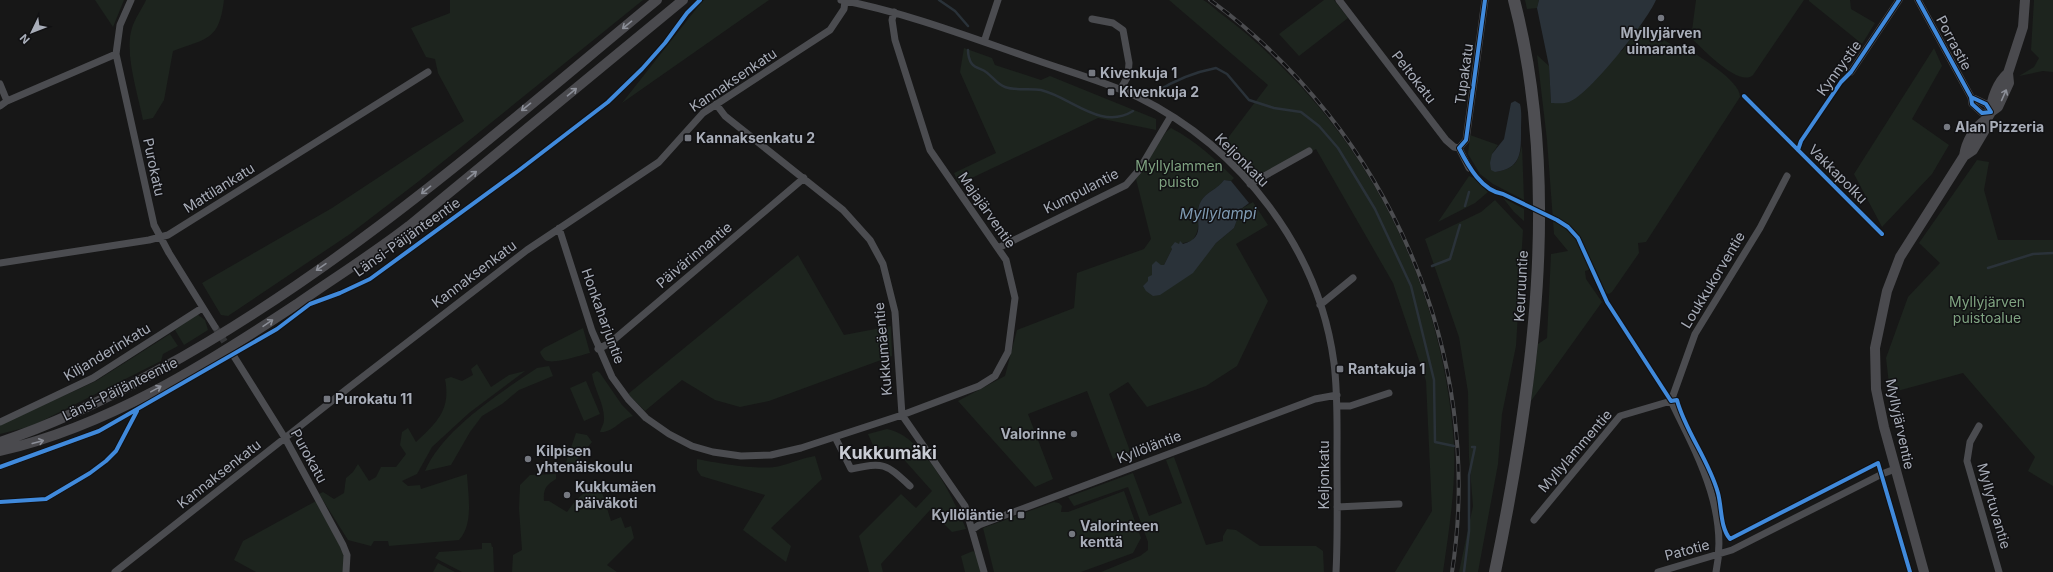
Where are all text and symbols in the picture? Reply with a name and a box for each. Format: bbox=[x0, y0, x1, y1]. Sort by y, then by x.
north arrow bbox=[12, 12, 52, 52]
marker: Myllyjärven uimaranta bbox=[1656, 13, 1666, 23]
street label: Porrastie bbox=[1933, 13, 1976, 73]
one-way arrow bbox=[621, 20, 632, 29]
place label: Myllyjärven uimaranta bbox=[1621, 24, 1701, 57]
text: N bbox=[17, 31, 33, 47]
street label: Kynnystie bbox=[1813, 37, 1864, 99]
street label: Tupakatu bbox=[1451, 42, 1476, 105]
street label: Kannaksenkatu bbox=[686, 44, 780, 115]
street label: Peltokatu bbox=[1389, 47, 1440, 106]
place label: Kivenkuja 1 bbox=[1100, 64, 1177, 81]
marker: Kivenkuja 1 bbox=[1087, 68, 1097, 78]
place label: Kivenkuja 2 bbox=[1119, 83, 1199, 100]
marker: Kivenkuja 2 bbox=[1106, 87, 1116, 97]
one-way arrow bbox=[566, 88, 577, 97]
one-way arrow bbox=[2001, 89, 2008, 101]
one-way arrow bbox=[521, 103, 532, 112]
place label: Alan Pizzeria bbox=[1955, 118, 2044, 135]
marker: Alan Pizzeria bbox=[1942, 122, 1952, 132]
place label: Kannaksenkatu 2 bbox=[696, 129, 815, 146]
street label: Keljonkatu bbox=[1212, 129, 1273, 190]
marker: Kannaksenkatu 2 bbox=[683, 133, 693, 143]
street label: Purokatu bbox=[140, 136, 169, 198]
street label: Vakkapolku bbox=[1805, 141, 1871, 207]
park label: Myllylammen puisto bbox=[1135, 157, 1223, 190]
street label: Mattilankatu bbox=[180, 159, 257, 216]
street label: Kumpulantie bbox=[1040, 164, 1121, 217]
street label: Majajärventie bbox=[955, 169, 1020, 251]
one-way arrow bbox=[466, 171, 477, 180]
one-way arrow bbox=[420, 185, 431, 194]
street label: Länsi-Päijänteentie bbox=[350, 193, 463, 280]
water label: Myllylampi bbox=[1180, 204, 1257, 223]
street label: Päivärinnantie bbox=[652, 218, 735, 291]
street label: Loukkukorventie bbox=[1677, 228, 1748, 331]
street label: Kannaksenkatu bbox=[428, 236, 519, 311]
street label: Keuruuntie bbox=[1510, 250, 1531, 322]
one-way arrow bbox=[316, 263, 327, 271]
street label: Honkaharjuntie bbox=[578, 266, 629, 366]
park label: Myllyjärven puistoalue bbox=[1949, 293, 2025, 326]
street label: Kukkumäentie bbox=[870, 302, 895, 396]
street label: Kiljanderinkatu bbox=[60, 319, 153, 384]
one-way arrow bbox=[262, 319, 273, 327]
street label: Länsi-Päijänteentie bbox=[59, 353, 180, 424]
place label: Rantakuja 1 bbox=[1348, 360, 1425, 377]
marker: Rantakuja 1 bbox=[1335, 364, 1345, 374]
street label: Myllyjärventie bbox=[1883, 377, 1918, 471]
one-way arrow bbox=[150, 385, 162, 392]
place label: Purokatu 11 bbox=[335, 390, 412, 407]
marker: Purokatu 11 bbox=[322, 394, 332, 404]
street label: Myllylammentie bbox=[1534, 406, 1615, 495]
place label: Valorinne bbox=[1000, 425, 1066, 442]
street label: Purokatu bbox=[288, 426, 331, 486]
street label: Kyllöläntie bbox=[1114, 426, 1183, 467]
marker: Valorinne bbox=[1069, 429, 1079, 439]
street label: Kannaksenkatu bbox=[173, 436, 264, 512]
one-way arrow bbox=[31, 438, 44, 445]
street label: Keljonkatu bbox=[1315, 441, 1332, 509]
place label: Kilpisen yhtenäiskoulu bbox=[536, 442, 633, 475]
district label: Kukkumäki bbox=[839, 442, 937, 463]
marker: Kilpisen yhtenäiskoulu bbox=[523, 454, 533, 464]
street label: Myllytuvantie bbox=[1974, 461, 2015, 551]
place label: Kukkumäen päiväkoti bbox=[575, 478, 656, 511]
marker: Kukkumäen päiväkoti bbox=[562, 490, 572, 500]
place label: Kyllöläntie 1 bbox=[932, 506, 1013, 523]
marker: Kyllöläntie 1 bbox=[1016, 510, 1026, 520]
place label: Valorinteen kenttä bbox=[1080, 517, 1159, 550]
marker: Valorinteen kenttä bbox=[1067, 529, 1077, 539]
street label: Patotie bbox=[1663, 535, 1711, 564]

